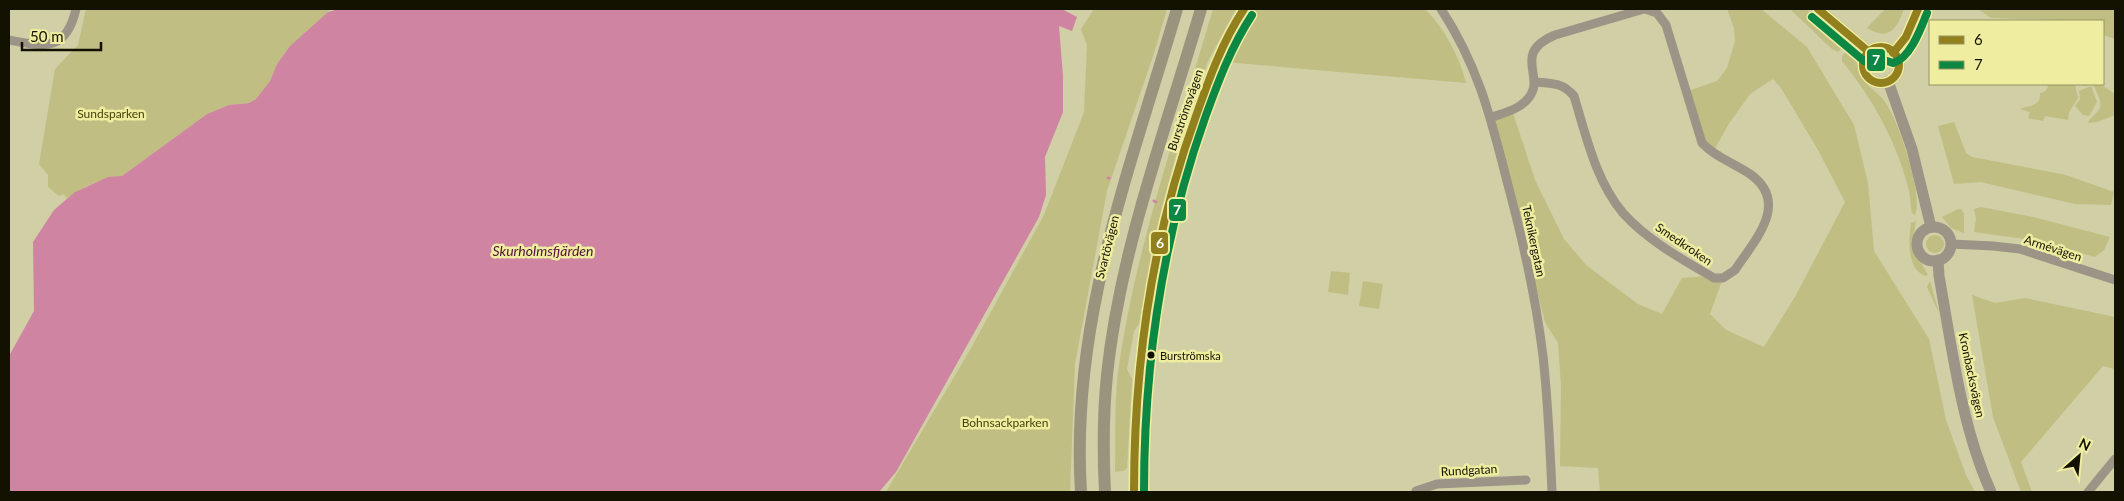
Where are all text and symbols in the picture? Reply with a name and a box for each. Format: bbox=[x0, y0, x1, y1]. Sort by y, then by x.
scale bar bbox=[22, 20, 101, 52]
legend bbox=[1929, 20, 2104, 85]
text: 50 m bbox=[30, 27, 64, 45]
text: 6 bbox=[1974, 30, 1983, 48]
line badge: 7 bbox=[1866, 48, 1886, 72]
text: 7 bbox=[1872, 51, 1880, 68]
text: 7 bbox=[1974, 55, 1983, 73]
street label: Burströmsvägen bbox=[1164, 67, 1206, 153]
park label: Sundsparken bbox=[77, 106, 145, 121]
line badge: 7 bbox=[1168, 198, 1187, 222]
text: 7 bbox=[1173, 201, 1181, 218]
street label: Teknikergatan bbox=[1519, 204, 1549, 278]
street label: Svartövägen bbox=[1092, 214, 1122, 280]
street label: Smedkroken bbox=[1653, 220, 1715, 268]
line badge: 6 bbox=[1150, 231, 1169, 255]
street label: Armévägen bbox=[2022, 232, 2084, 264]
text: 6 bbox=[1156, 234, 1164, 251]
water label: Skurholmsfjärden bbox=[493, 242, 593, 259]
street label: Kronbacksvägen bbox=[1956, 331, 1988, 419]
place label: Burströmska bbox=[1160, 349, 1221, 362]
marker: Burströmska bbox=[1146, 350, 1156, 360]
park label: Bohnsackparken bbox=[962, 415, 1048, 430]
north arrow bbox=[2054, 431, 2104, 481]
text: N bbox=[2076, 434, 2094, 454]
street label: Rundgatan bbox=[1440, 461, 1498, 479]

